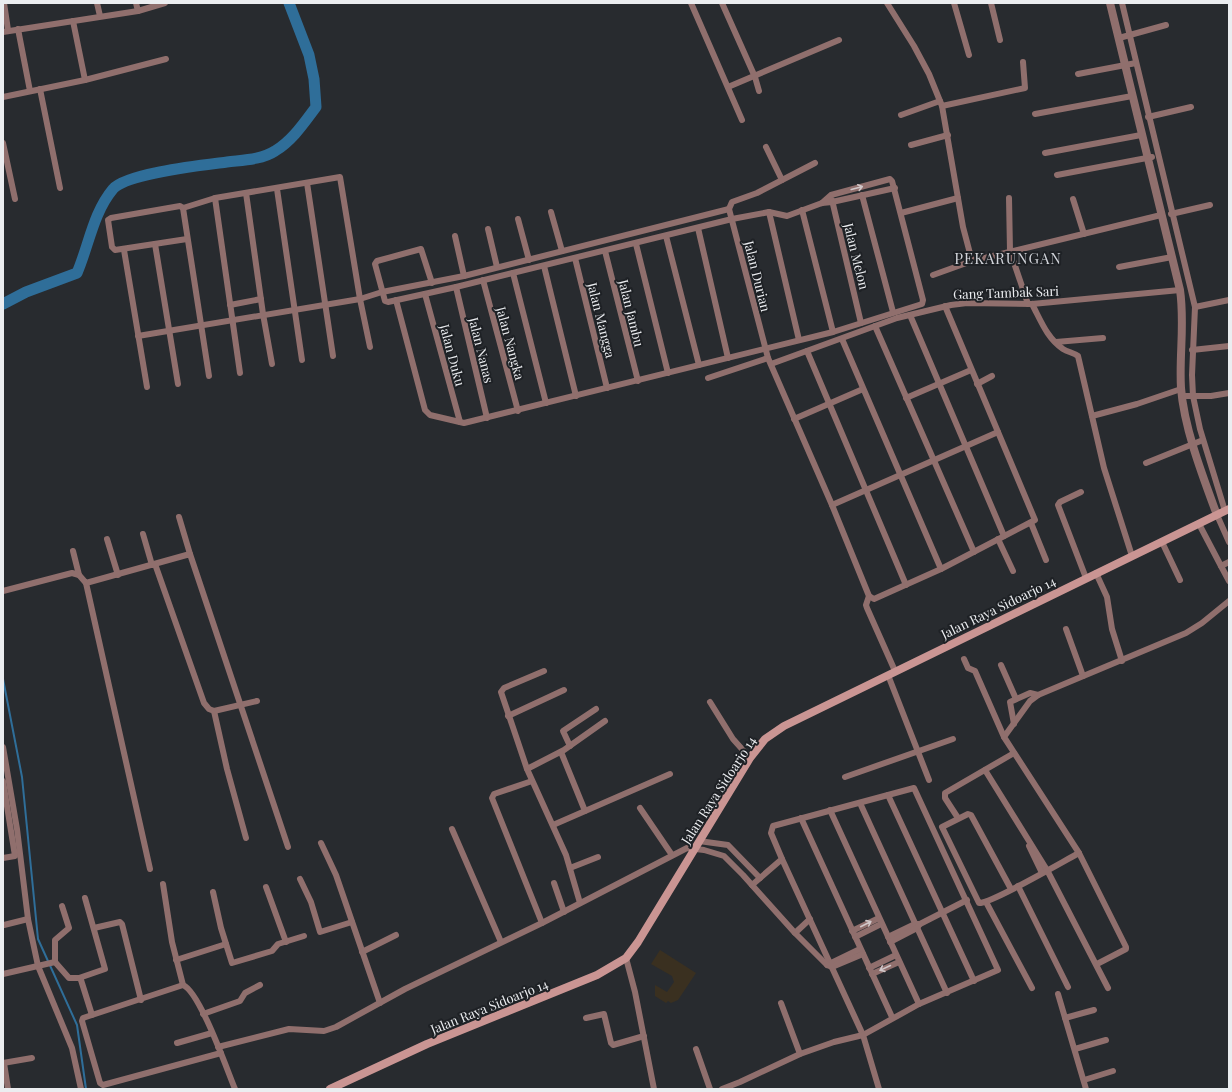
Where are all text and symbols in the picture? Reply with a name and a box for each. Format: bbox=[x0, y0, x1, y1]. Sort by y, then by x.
one-way arrow bbox=[851, 184, 864, 191]
street label: Jalan Melon bbox=[840, 220, 874, 291]
street label: Jalan Durian bbox=[741, 238, 775, 313]
district label: PEKARUNGAN bbox=[954, 248, 1062, 268]
street label: Jalan Jambu bbox=[615, 277, 649, 349]
street label: Jalan Mangga bbox=[584, 280, 620, 360]
street label: Gang Tambak Sari bbox=[953, 282, 1059, 302]
street label: Jalan Nangka bbox=[493, 304, 529, 382]
street label: Jalan Nanas bbox=[465, 314, 498, 385]
street label: Jalan Duku bbox=[436, 321, 470, 388]
street label: Jalan Raya Sidoarjo 14 bbox=[937, 572, 1058, 643]
street label: Jalan Raya Sidoarjo 14 bbox=[676, 733, 759, 848]
one-way arrow bbox=[859, 920, 871, 927]
one-way arrow bbox=[880, 965, 892, 972]
street label: Jalan Raya Sidoarjo 14 bbox=[427, 975, 550, 1038]

